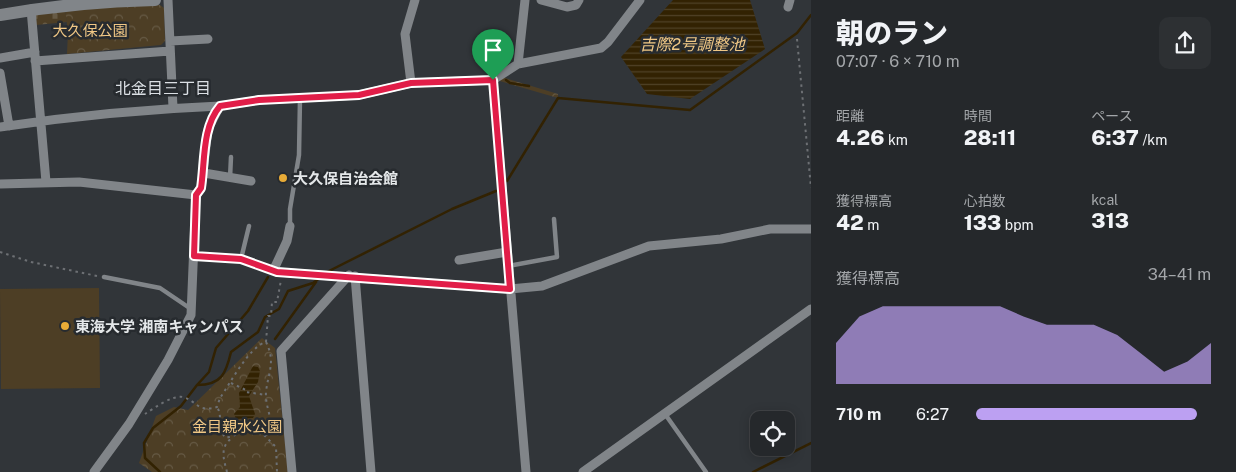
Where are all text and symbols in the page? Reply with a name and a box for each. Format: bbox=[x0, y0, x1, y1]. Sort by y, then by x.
text: 朝のラン bbox=[836, 16, 948, 49]
button: share bbox=[1159, 17, 1211, 69]
park label: 大久保公園 bbox=[52, 22, 128, 39]
pin bbox=[472, 29, 514, 80]
water label: 吉際2号調整池 bbox=[639, 35, 747, 54]
icon: arrive bbox=[479, 36, 507, 64]
text: 07:07 · 6 × 710 m bbox=[836, 52, 960, 71]
district label: 北金目三丁目 bbox=[115, 79, 211, 98]
text: 距離 bbox=[836, 108, 864, 124]
text: 時間 bbox=[964, 108, 992, 124]
text: ペース bbox=[1091, 108, 1133, 124]
text: 4.26 bbox=[836, 125, 885, 150]
text: 28:11 bbox=[964, 125, 1016, 150]
text: 6:37 bbox=[1091, 125, 1139, 150]
text: km bbox=[885, 132, 908, 148]
text: /km bbox=[1139, 132, 1167, 148]
place label: 大久保自治会館 bbox=[293, 170, 398, 187]
marker: 大久保自治会館 bbox=[277, 172, 289, 184]
text: kcal bbox=[1091, 192, 1118, 208]
text: 獲得標高 bbox=[836, 193, 892, 209]
text: 心拍数 bbox=[964, 193, 1006, 209]
text: 313 bbox=[1091, 208, 1129, 233]
text: 42 bbox=[836, 210, 864, 235]
text: 133 bbox=[964, 210, 1001, 235]
text: m bbox=[864, 217, 879, 233]
text: bpm bbox=[1001, 217, 1034, 233]
text: 34–41 m bbox=[1148, 265, 1211, 284]
text: 獲得標高 bbox=[836, 269, 900, 288]
place label: 東海大学 湘南キャンパス bbox=[75, 318, 243, 335]
marker: 東海大学 湘南キャンパス bbox=[59, 320, 71, 332]
text: 710 m bbox=[836, 405, 881, 424]
text: 6:27 bbox=[916, 405, 949, 424]
map controls bbox=[750, 411, 795, 456]
button: locate bbox=[750, 411, 795, 456]
park label: 金目親水公園 bbox=[192, 418, 282, 435]

